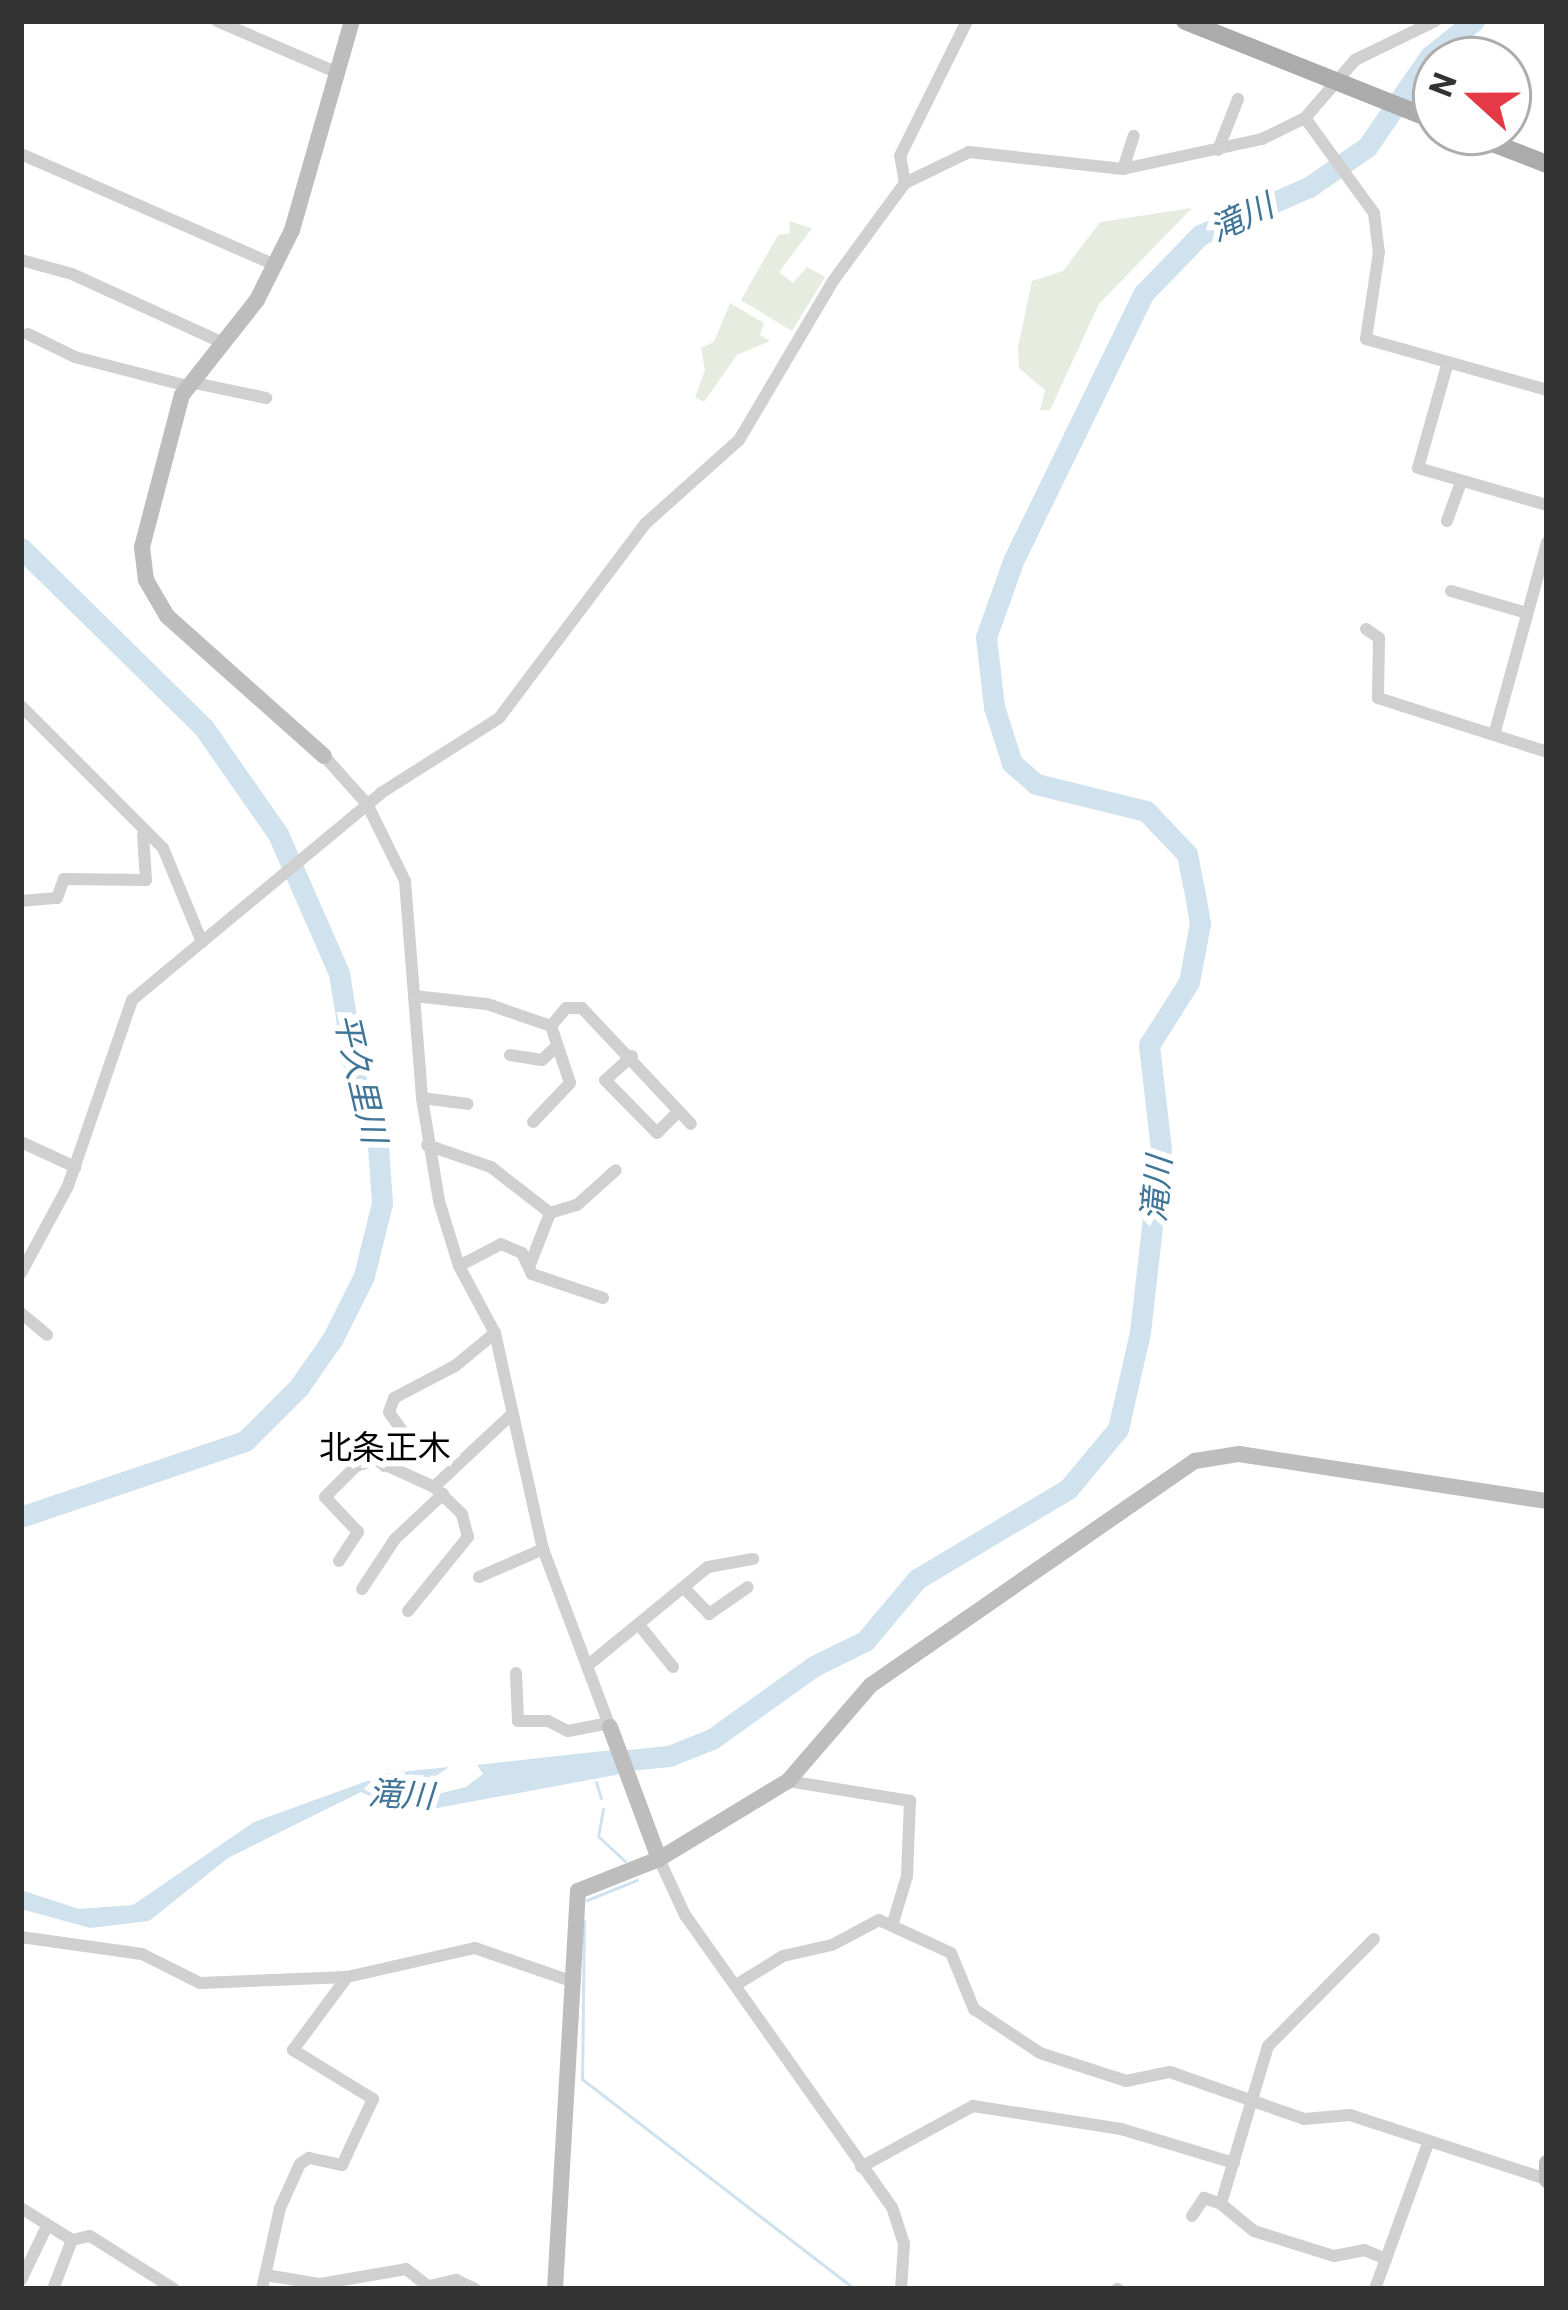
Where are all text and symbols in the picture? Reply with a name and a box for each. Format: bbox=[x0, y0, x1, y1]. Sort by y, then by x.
north arrow bbox=[1412, 36, 1532, 156]
text: N bbox=[1419, 67, 1464, 102]
water label: 滝川 bbox=[1203, 185, 1279, 249]
water label: 平久里川 bbox=[327, 1009, 395, 1147]
water label: 滝川 bbox=[1133, 1154, 1179, 1224]
district label: 北条正木 bbox=[319, 1427, 451, 1467]
water label: 滝川 bbox=[367, 1773, 435, 1815]

